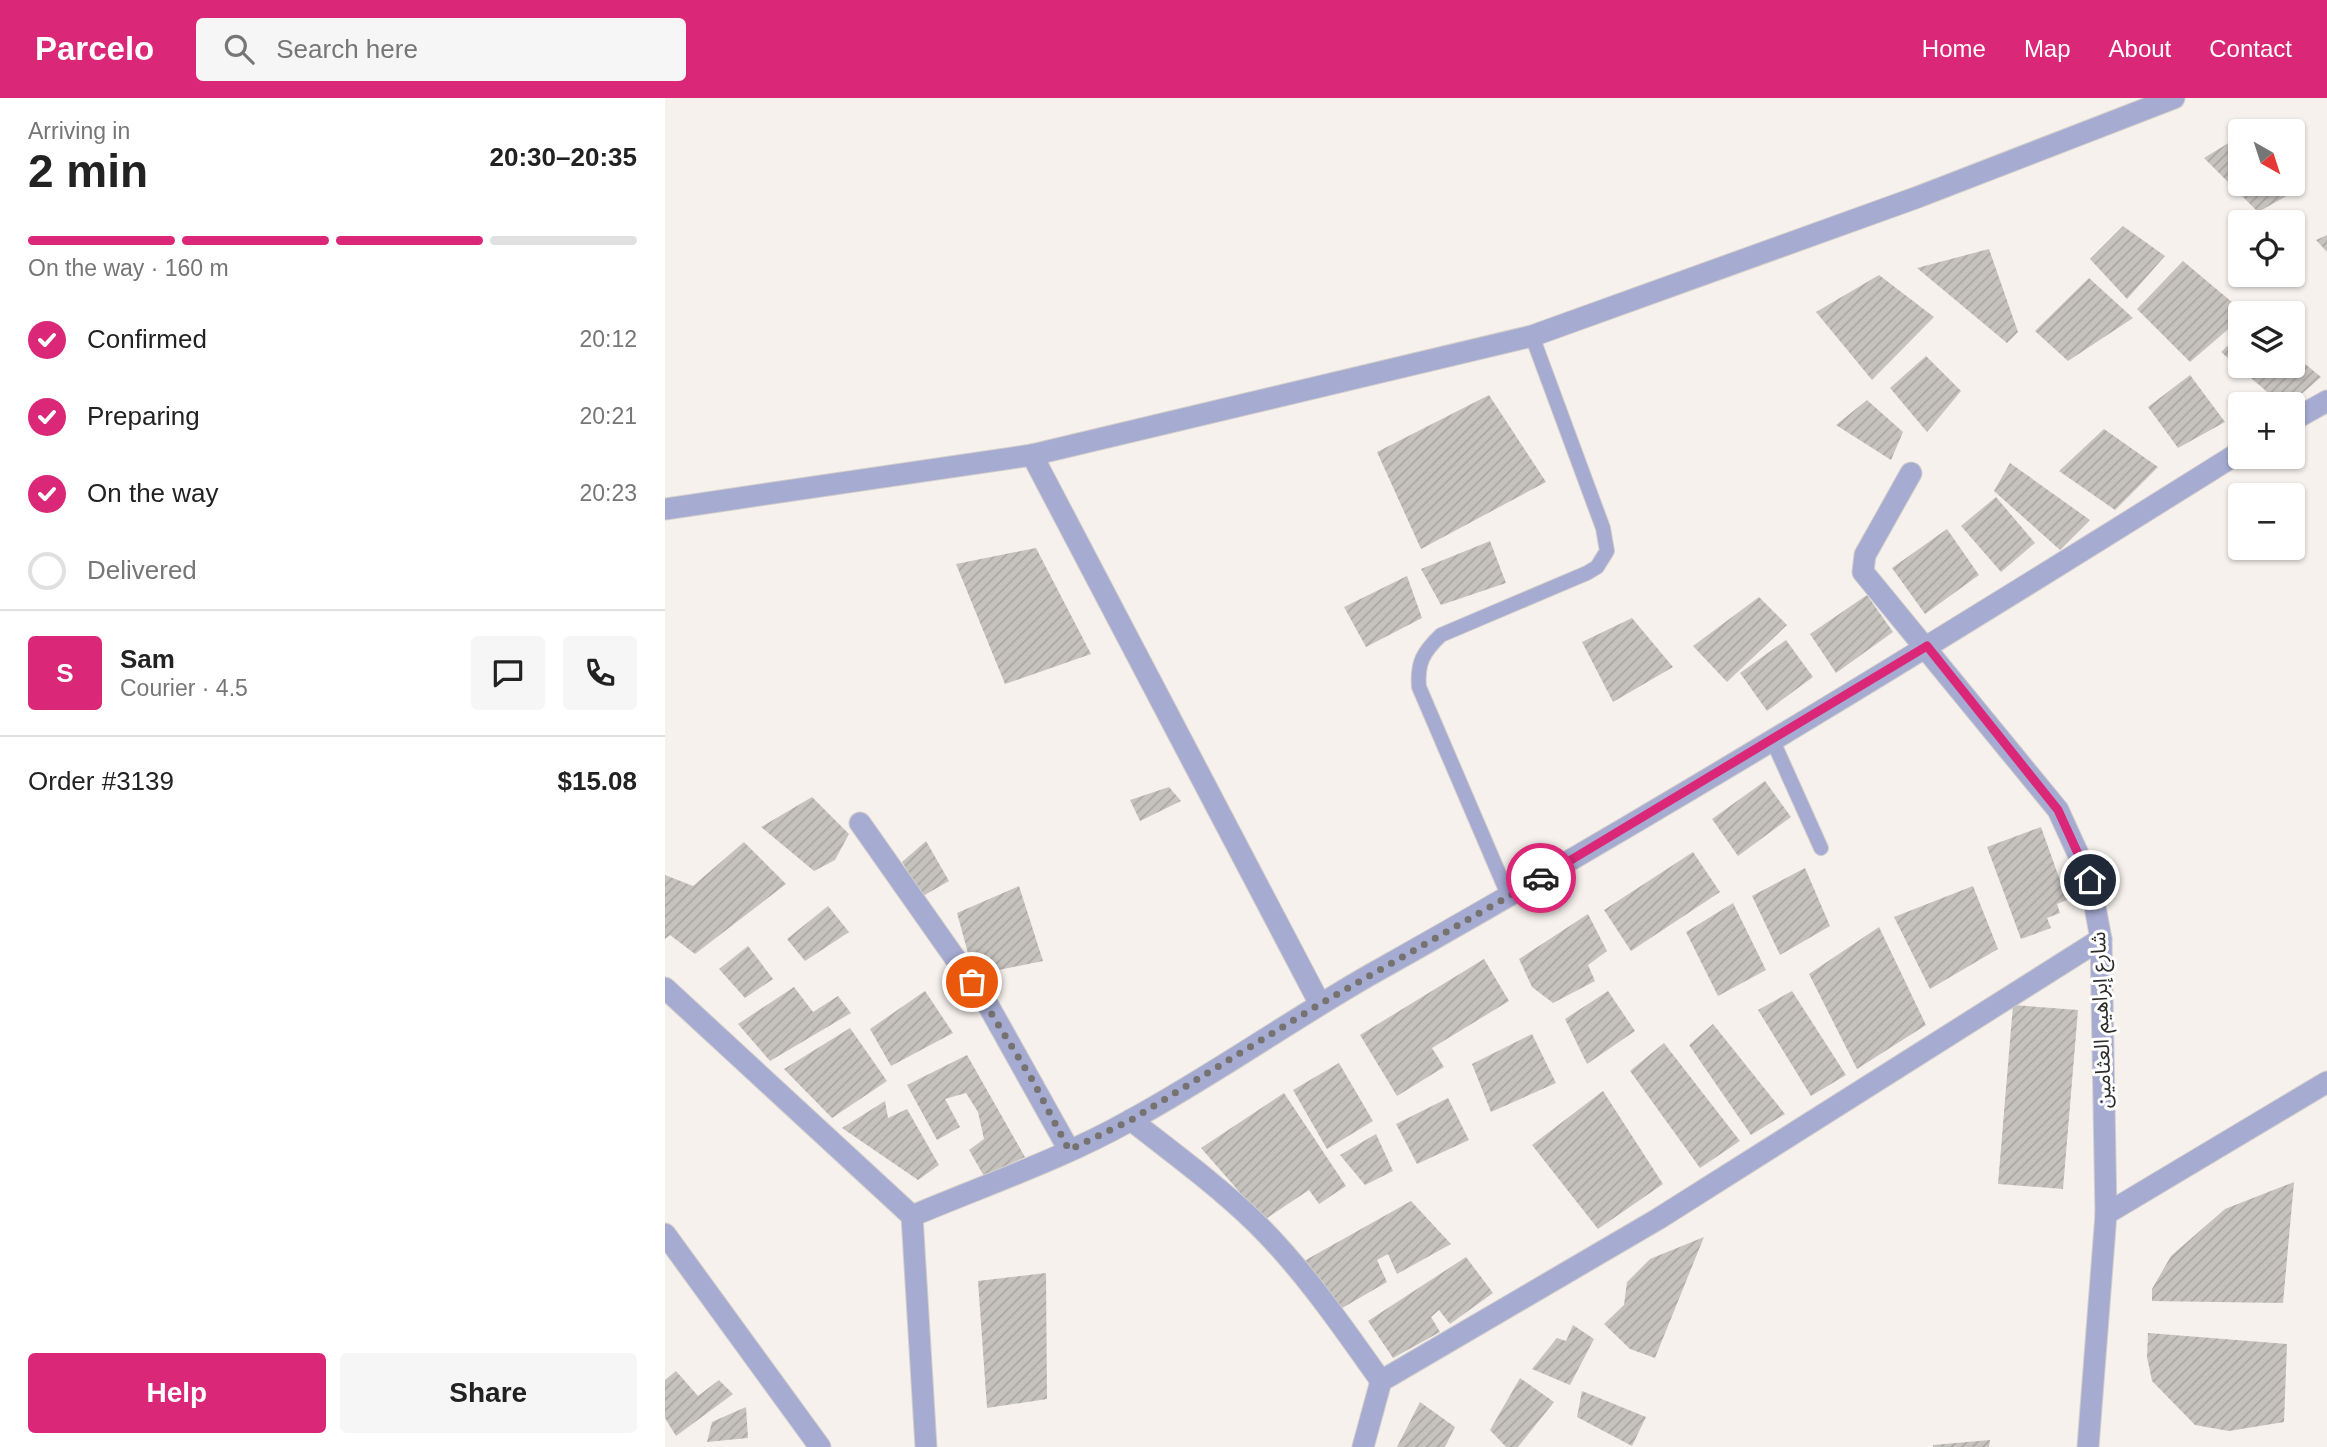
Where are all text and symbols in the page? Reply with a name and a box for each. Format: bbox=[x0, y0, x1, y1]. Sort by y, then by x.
search box bbox=[196, 18, 686, 81]
text: Parcelo bbox=[35, 30, 154, 67]
icon: search bbox=[220, 30, 258, 68]
text: Search here bbox=[276, 34, 418, 64]
text: Home bbox=[1922, 35, 1986, 62]
text: Map bbox=[2024, 35, 2071, 62]
text: About bbox=[2109, 35, 2171, 62]
text: Contact bbox=[2209, 35, 2292, 62]
text: Arriving in bbox=[28, 118, 130, 144]
north arrow bbox=[2228, 119, 2305, 196]
map controls bbox=[2228, 119, 2305, 560]
text: 20:30–20:35 bbox=[490, 142, 637, 172]
text: 2 min bbox=[28, 145, 148, 197]
button: locate bbox=[2228, 210, 2305, 287]
text: On the way · 160 m bbox=[28, 255, 229, 281]
button: layers bbox=[2228, 301, 2305, 378]
icon: check bbox=[28, 321, 66, 359]
text: Confirmed bbox=[87, 324, 207, 354]
text: 20:12 bbox=[579, 326, 637, 352]
button: + bbox=[2228, 392, 2305, 469]
icon: check bbox=[28, 398, 66, 436]
text: Preparing bbox=[87, 401, 200, 431]
text: 20:21 bbox=[579, 403, 637, 429]
icon: check bbox=[28, 475, 66, 513]
text: On the way bbox=[87, 478, 219, 508]
text: 20:23 bbox=[579, 480, 637, 506]
button: − bbox=[2228, 483, 2305, 560]
text: Delivered bbox=[87, 555, 197, 585]
button: chat bbox=[471, 636, 545, 710]
button: phone bbox=[563, 636, 637, 710]
text: Sam bbox=[120, 644, 175, 674]
text: S bbox=[56, 658, 74, 688]
text: Courier · 4.5 bbox=[120, 675, 248, 701]
text: Order #3139 bbox=[28, 766, 174, 796]
text: $15.08 bbox=[557, 766, 637, 796]
courier bbox=[1506, 843, 1576, 913]
pin bbox=[2060, 850, 2120, 910]
icon: car bbox=[1522, 859, 1560, 897]
icon: home bbox=[2071, 861, 2109, 899]
street label: شارع إبراهيم العثامين bbox=[2086, 931, 2119, 1109]
pin bbox=[942, 952, 1002, 1012]
icon: bag bbox=[953, 963, 991, 1001]
button: Help bbox=[28, 1353, 326, 1433]
button: Share bbox=[340, 1353, 637, 1433]

